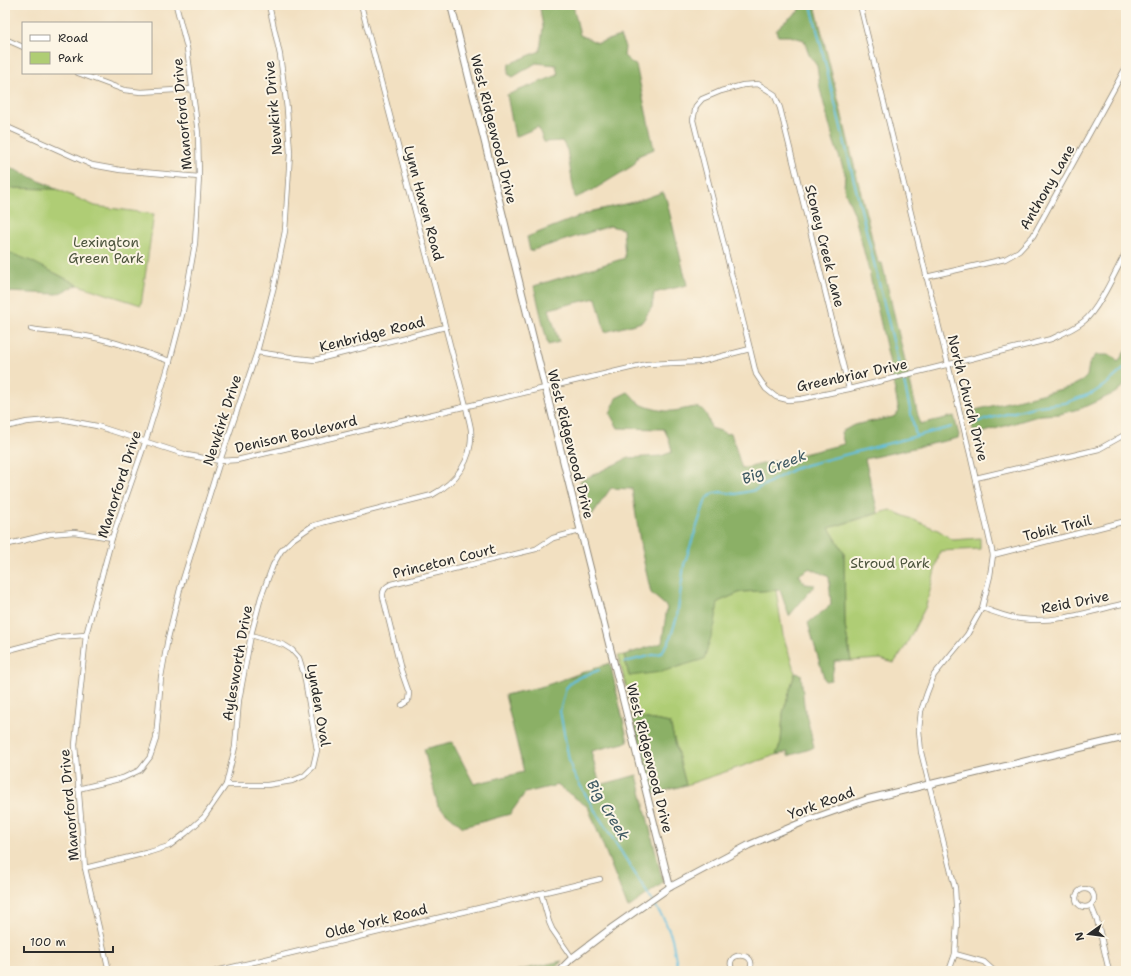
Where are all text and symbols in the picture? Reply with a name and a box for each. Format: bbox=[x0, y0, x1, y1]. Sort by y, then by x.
legend bbox=[22, 22, 152, 74]
text: Road bbox=[58, 30, 89, 46]
text: Park bbox=[58, 50, 84, 66]
street label: West Ridgewood Drive bbox=[467, 52, 521, 206]
street label: Manorford Drive bbox=[168, 57, 196, 171]
street label: Newkirk Drive bbox=[260, 60, 286, 156]
street label: Anthony Lane bbox=[1015, 141, 1079, 233]
street label: Lynn Haven Road bbox=[400, 143, 448, 263]
street label: Stoney Creek Lane bbox=[801, 183, 849, 309]
park label: Lexington Green Park bbox=[68, 233, 144, 267]
street label: Kenbridge Road bbox=[317, 312, 427, 356]
street label: North Church Drive bbox=[944, 333, 992, 463]
street label: Greenbriar Drive bbox=[795, 354, 909, 396]
street label: West Ridgewood Drive bbox=[544, 367, 598, 521]
street label: Newkirk Drive bbox=[199, 372, 245, 468]
street label: Denison Boulevard bbox=[233, 411, 359, 457]
street label: Manorford Drive bbox=[93, 428, 145, 540]
water label: Big Creek bbox=[739, 445, 810, 489]
street label: Tobik Trail bbox=[1021, 511, 1094, 545]
street label: Princeton Court bbox=[391, 540, 497, 582]
park label: Stroud Park bbox=[850, 554, 930, 572]
street label: Reid Drive bbox=[1040, 587, 1111, 617]
street label: Aylesworth Drive bbox=[218, 604, 256, 722]
street label: Lynden Oval bbox=[303, 662, 335, 749]
street label: West Ridgewood Drive bbox=[623, 681, 677, 835]
street label: Manorford Drive bbox=[55, 748, 83, 862]
water label: Big Creek bbox=[582, 776, 634, 845]
street label: York Road bbox=[785, 783, 857, 823]
street label: Olde York Road bbox=[323, 900, 429, 942]
north arrow bbox=[1069, 914, 1109, 954]
scale bar bbox=[24, 928, 113, 954]
text: N bbox=[1071, 930, 1088, 942]
text: 100 m bbox=[30, 934, 66, 950]

